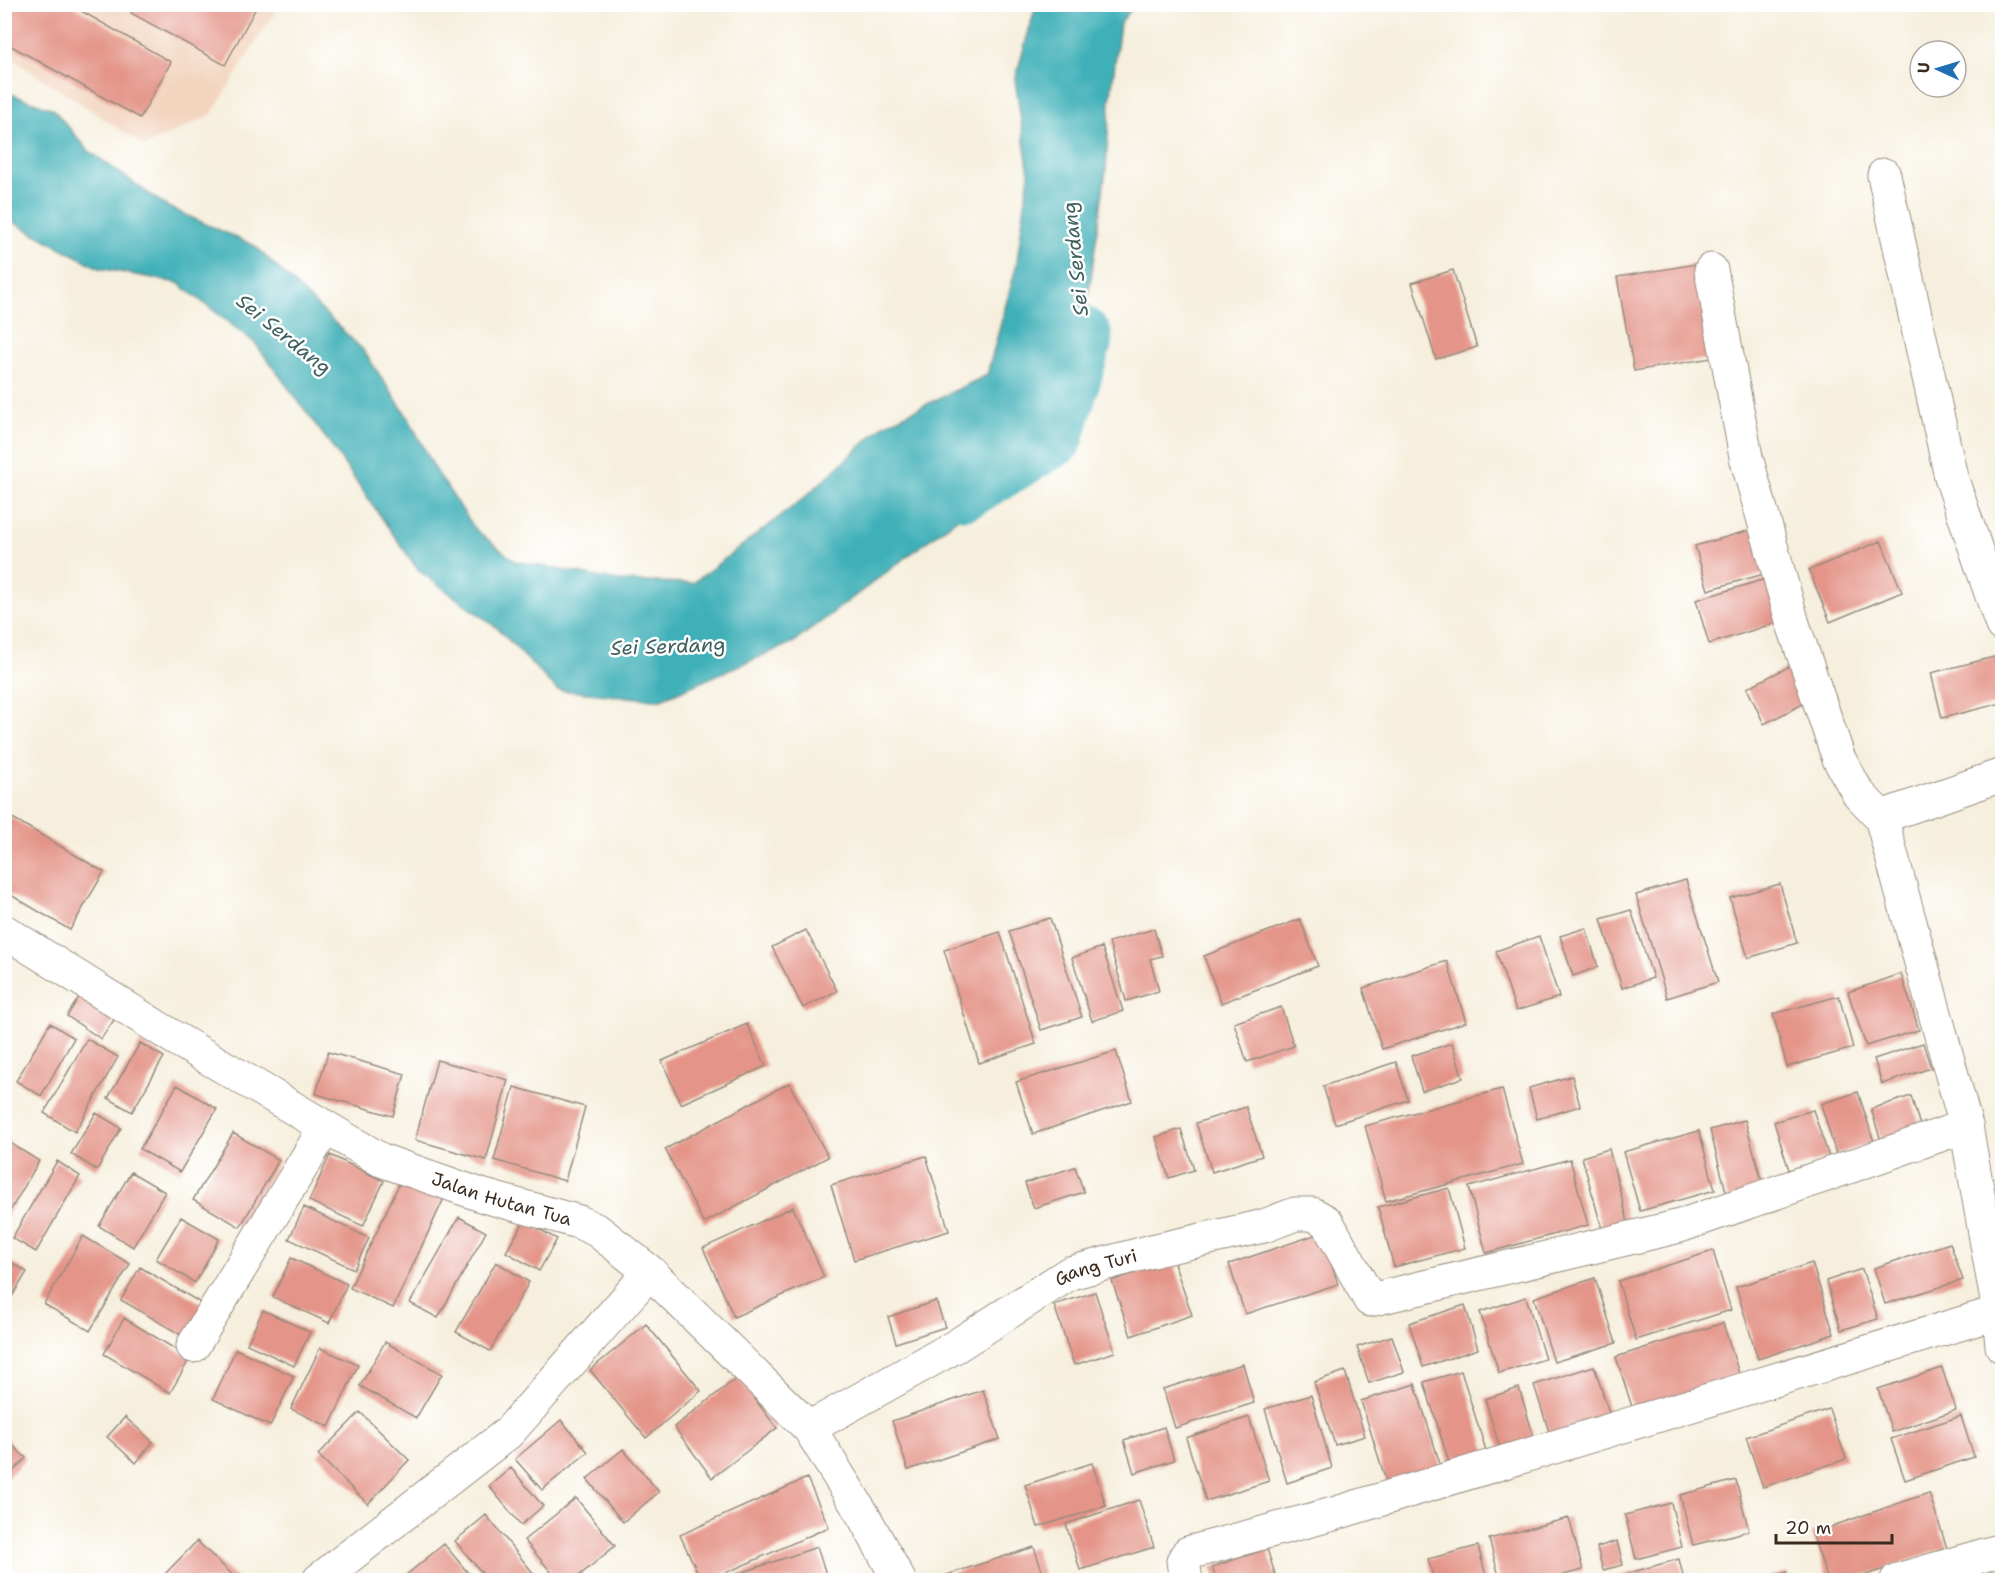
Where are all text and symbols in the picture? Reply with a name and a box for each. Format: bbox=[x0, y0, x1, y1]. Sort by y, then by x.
north arrow bbox=[1908, 39, 1968, 99]
text: U bbox=[1913, 62, 1934, 74]
water label: Sei Serdang bbox=[1056, 201, 1094, 317]
water label: Sei Serdang bbox=[231, 288, 337, 380]
water label: Sei Serdang bbox=[610, 631, 726, 661]
street label: Jalan Hutan Tua bbox=[428, 1167, 574, 1231]
street label: Gang Turi bbox=[1050, 1244, 1140, 1292]
scale bar bbox=[1776, 1507, 1892, 1545]
text: 20 m bbox=[1785, 1516, 1831, 1540]

